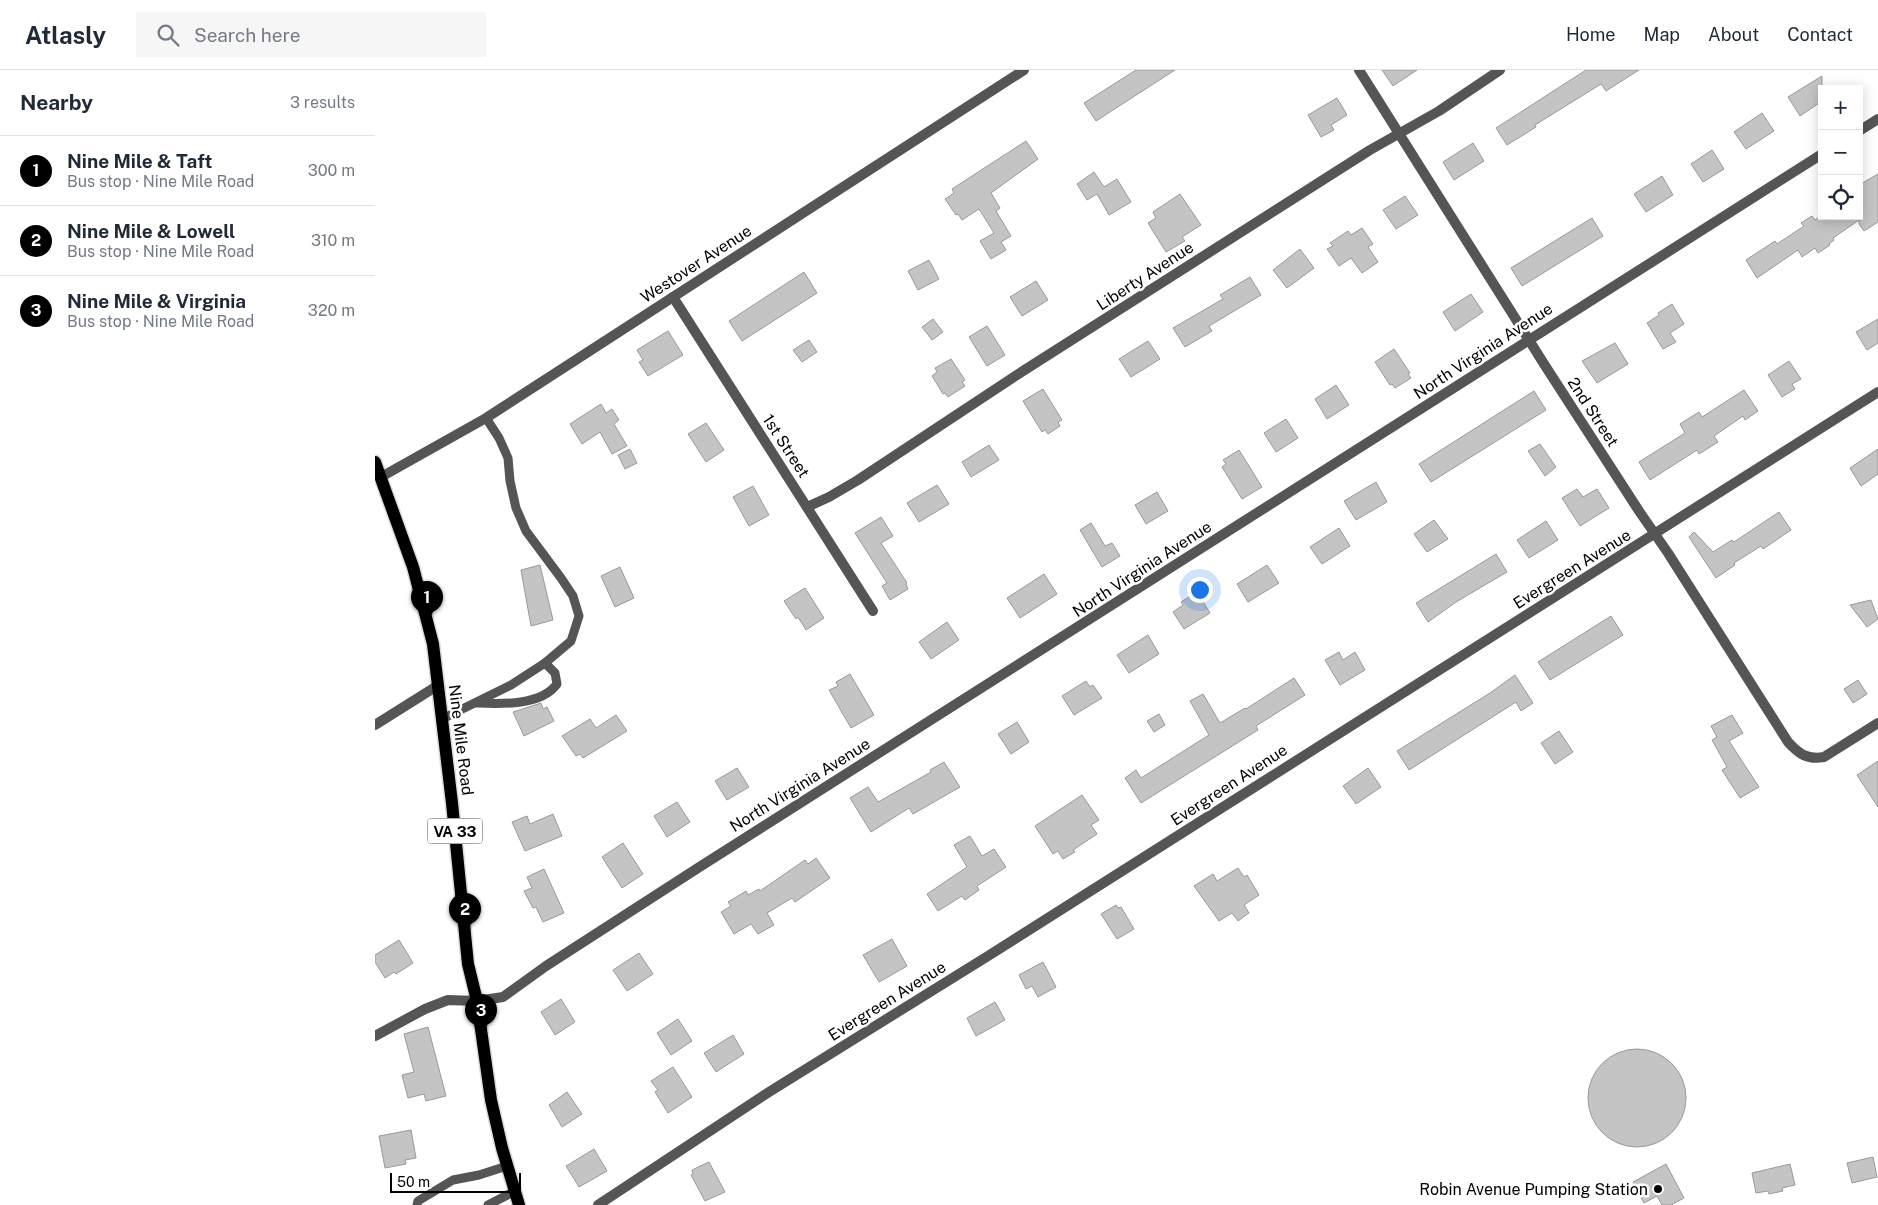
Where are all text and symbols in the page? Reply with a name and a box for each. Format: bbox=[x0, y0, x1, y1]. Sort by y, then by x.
search box bbox=[136, 12, 486, 57]
text: Atlasly bbox=[25, 21, 106, 49]
icon: search bbox=[154, 21, 182, 49]
text: Search here bbox=[194, 24, 301, 46]
text: Home bbox=[1566, 24, 1616, 45]
text: Map bbox=[1644, 24, 1680, 45]
text: About bbox=[1708, 24, 1759, 45]
text: Contact bbox=[1787, 24, 1853, 45]
map controls bbox=[1818, 85, 1863, 220]
button: + bbox=[1818, 85, 1863, 130]
text: Nearby bbox=[20, 90, 93, 115]
text: 3 results bbox=[290, 93, 355, 112]
button: − bbox=[1818, 130, 1863, 175]
text: Nine Mile & Taft bbox=[67, 150, 212, 172]
text: 1 bbox=[33, 161, 39, 180]
text: 300 m bbox=[308, 161, 355, 180]
text: Bus stop · Nine Mile Road bbox=[67, 172, 254, 191]
button: locate bbox=[1818, 175, 1863, 220]
text: Nine Mile & Lowell bbox=[67, 220, 235, 242]
street label: Westover Avenue bbox=[637, 221, 755, 307]
text: 2 bbox=[31, 231, 41, 250]
text: 310 m bbox=[311, 231, 355, 250]
street label: Liberty Avenue bbox=[1093, 238, 1197, 314]
text: Bus stop · Nine Mile Road bbox=[67, 242, 254, 261]
text: Nine Mile & Virginia bbox=[67, 290, 246, 312]
street label: North Virginia Avenue bbox=[1410, 299, 1556, 403]
text: 3 bbox=[31, 301, 41, 320]
text: 320 m bbox=[308, 301, 355, 320]
text: Bus stop · Nine Mile Road bbox=[67, 312, 254, 331]
street label: 2nd Street bbox=[1564, 374, 1622, 450]
street label: 1st Street bbox=[759, 411, 813, 481]
street label: North Virginia Avenue bbox=[1069, 517, 1215, 621]
street label: Evergreen Avenue bbox=[1510, 525, 1634, 613]
your location bbox=[1187, 577, 1213, 603]
pin: 1 bbox=[411, 581, 443, 622]
street label: Nine Mile Road bbox=[445, 683, 477, 797]
street label: North Virginia Avenue bbox=[726, 734, 874, 836]
street label: Evergreen Avenue bbox=[1167, 740, 1291, 830]
road number: VA 33 bbox=[427, 818, 483, 844]
pin: 2 bbox=[449, 893, 481, 934]
street label: Evergreen Avenue bbox=[825, 957, 949, 1045]
pin: 3 bbox=[465, 994, 497, 1035]
scale bar bbox=[390, 1170, 521, 1193]
text: 50 m bbox=[397, 1174, 430, 1190]
place label: Robin Avenue Pumping Station bbox=[1419, 1180, 1648, 1199]
marker: Robin Avenue Pumping Station bbox=[1652, 1183, 1664, 1195]

